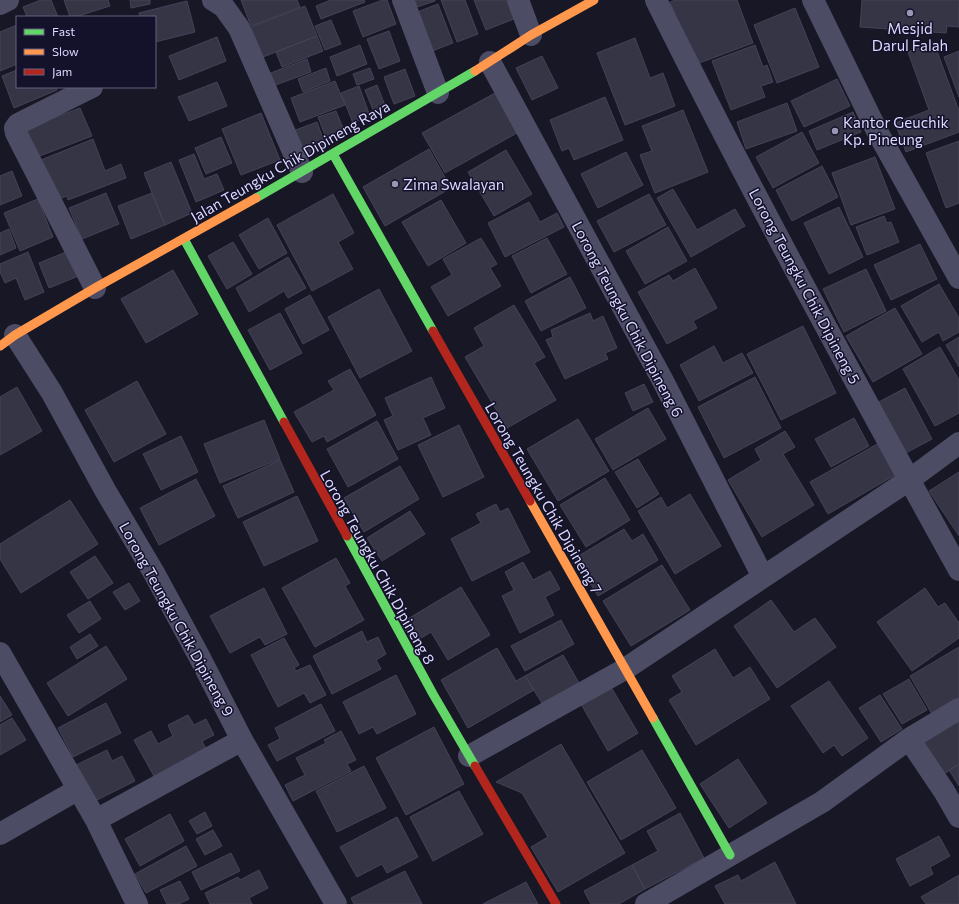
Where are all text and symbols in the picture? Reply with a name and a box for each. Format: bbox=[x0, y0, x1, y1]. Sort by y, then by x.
marker: Mesjid Darul Falah bbox=[905, 8, 915, 18]
legend bbox=[16, 16, 156, 88]
place label: Mesjid Darul Falah bbox=[872, 19, 948, 54]
text: Fast bbox=[52, 24, 75, 38]
text: Slow bbox=[52, 44, 79, 58]
text: Jam bbox=[52, 64, 72, 79]
street label: Jalan Teungku Chik Dipineng Raya bbox=[187, 97, 393, 225]
place label: Kantor Geuchik Kp. Pineung bbox=[843, 113, 949, 148]
marker: Kantor Geuchik Kp. Pineung bbox=[830, 126, 840, 136]
place label: Zima Swalayan bbox=[403, 175, 504, 193]
marker: Zima Swalayan bbox=[390, 179, 400, 189]
street label: Lorong Teungku Chik Dipineng 5 bbox=[746, 185, 864, 387]
street label: Lorong Teungku Chik Dipineng 6 bbox=[569, 218, 687, 420]
street label: Lorong Teungku Chik Dipineng 7 bbox=[482, 399, 606, 597]
street label: Lorong Teungku Chik Dipineng 8 bbox=[317, 467, 439, 667]
street label: Lorong Teungku Chik Dipineng 9 bbox=[116, 519, 238, 719]

